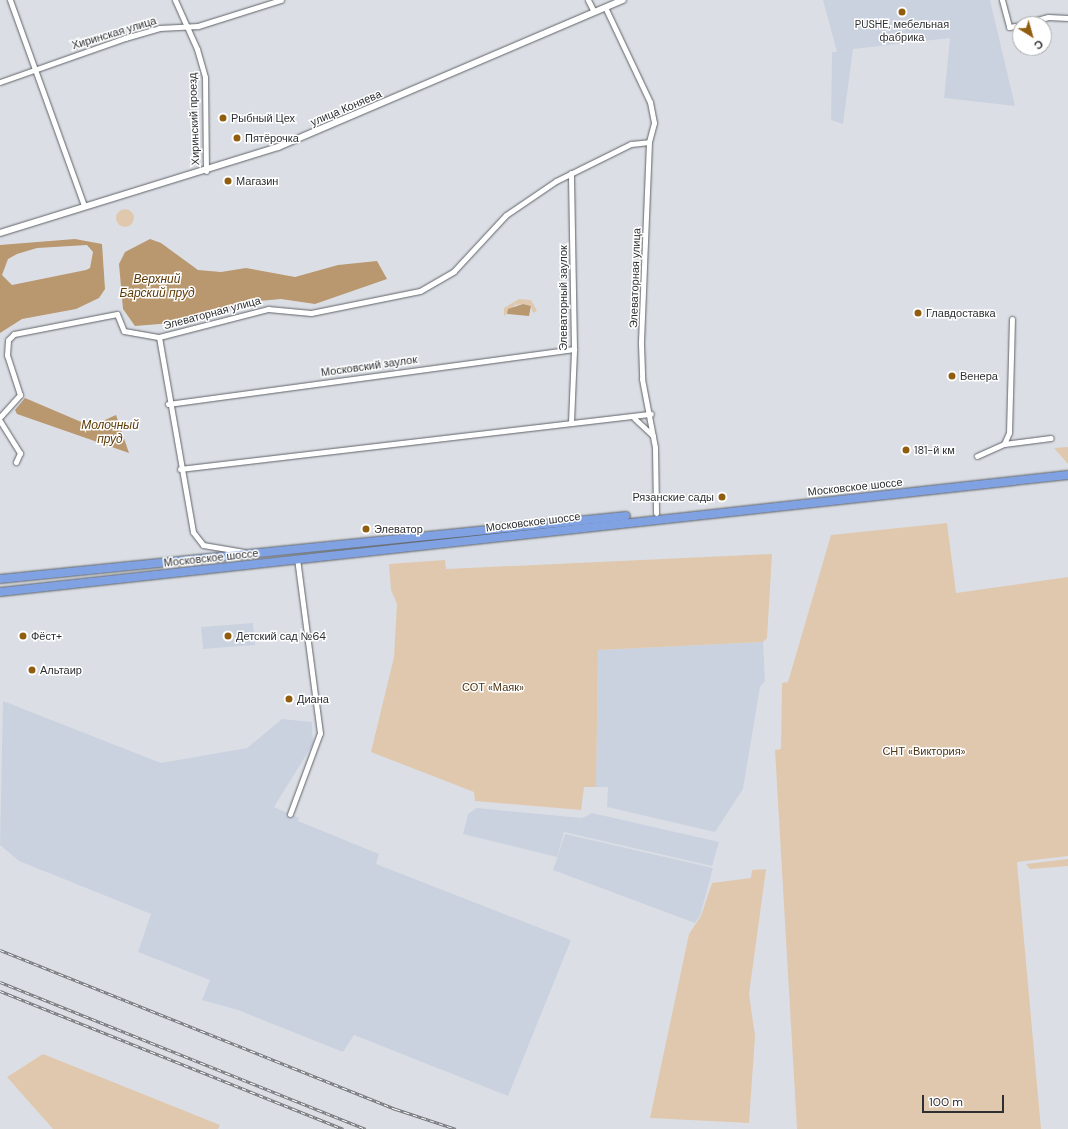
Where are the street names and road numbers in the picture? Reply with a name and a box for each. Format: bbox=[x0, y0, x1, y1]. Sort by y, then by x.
street label: Хиринская улица bbox=[70, 14, 158, 52]
street label: Хиринский проезд bbox=[186, 72, 202, 166]
street label: улица Коняева bbox=[309, 87, 383, 129]
street label: Элеваторная улица bbox=[627, 228, 643, 328]
street label: Элеваторный заулок bbox=[556, 245, 570, 351]
street label: Элеваторная улица bbox=[162, 294, 262, 332]
street label: Московский заулок bbox=[320, 353, 418, 379]
street label: Московское шоссе bbox=[807, 475, 903, 499]
street label: Московское шоссе bbox=[485, 510, 581, 534]
street label: Московское шоссе bbox=[163, 546, 259, 570]

